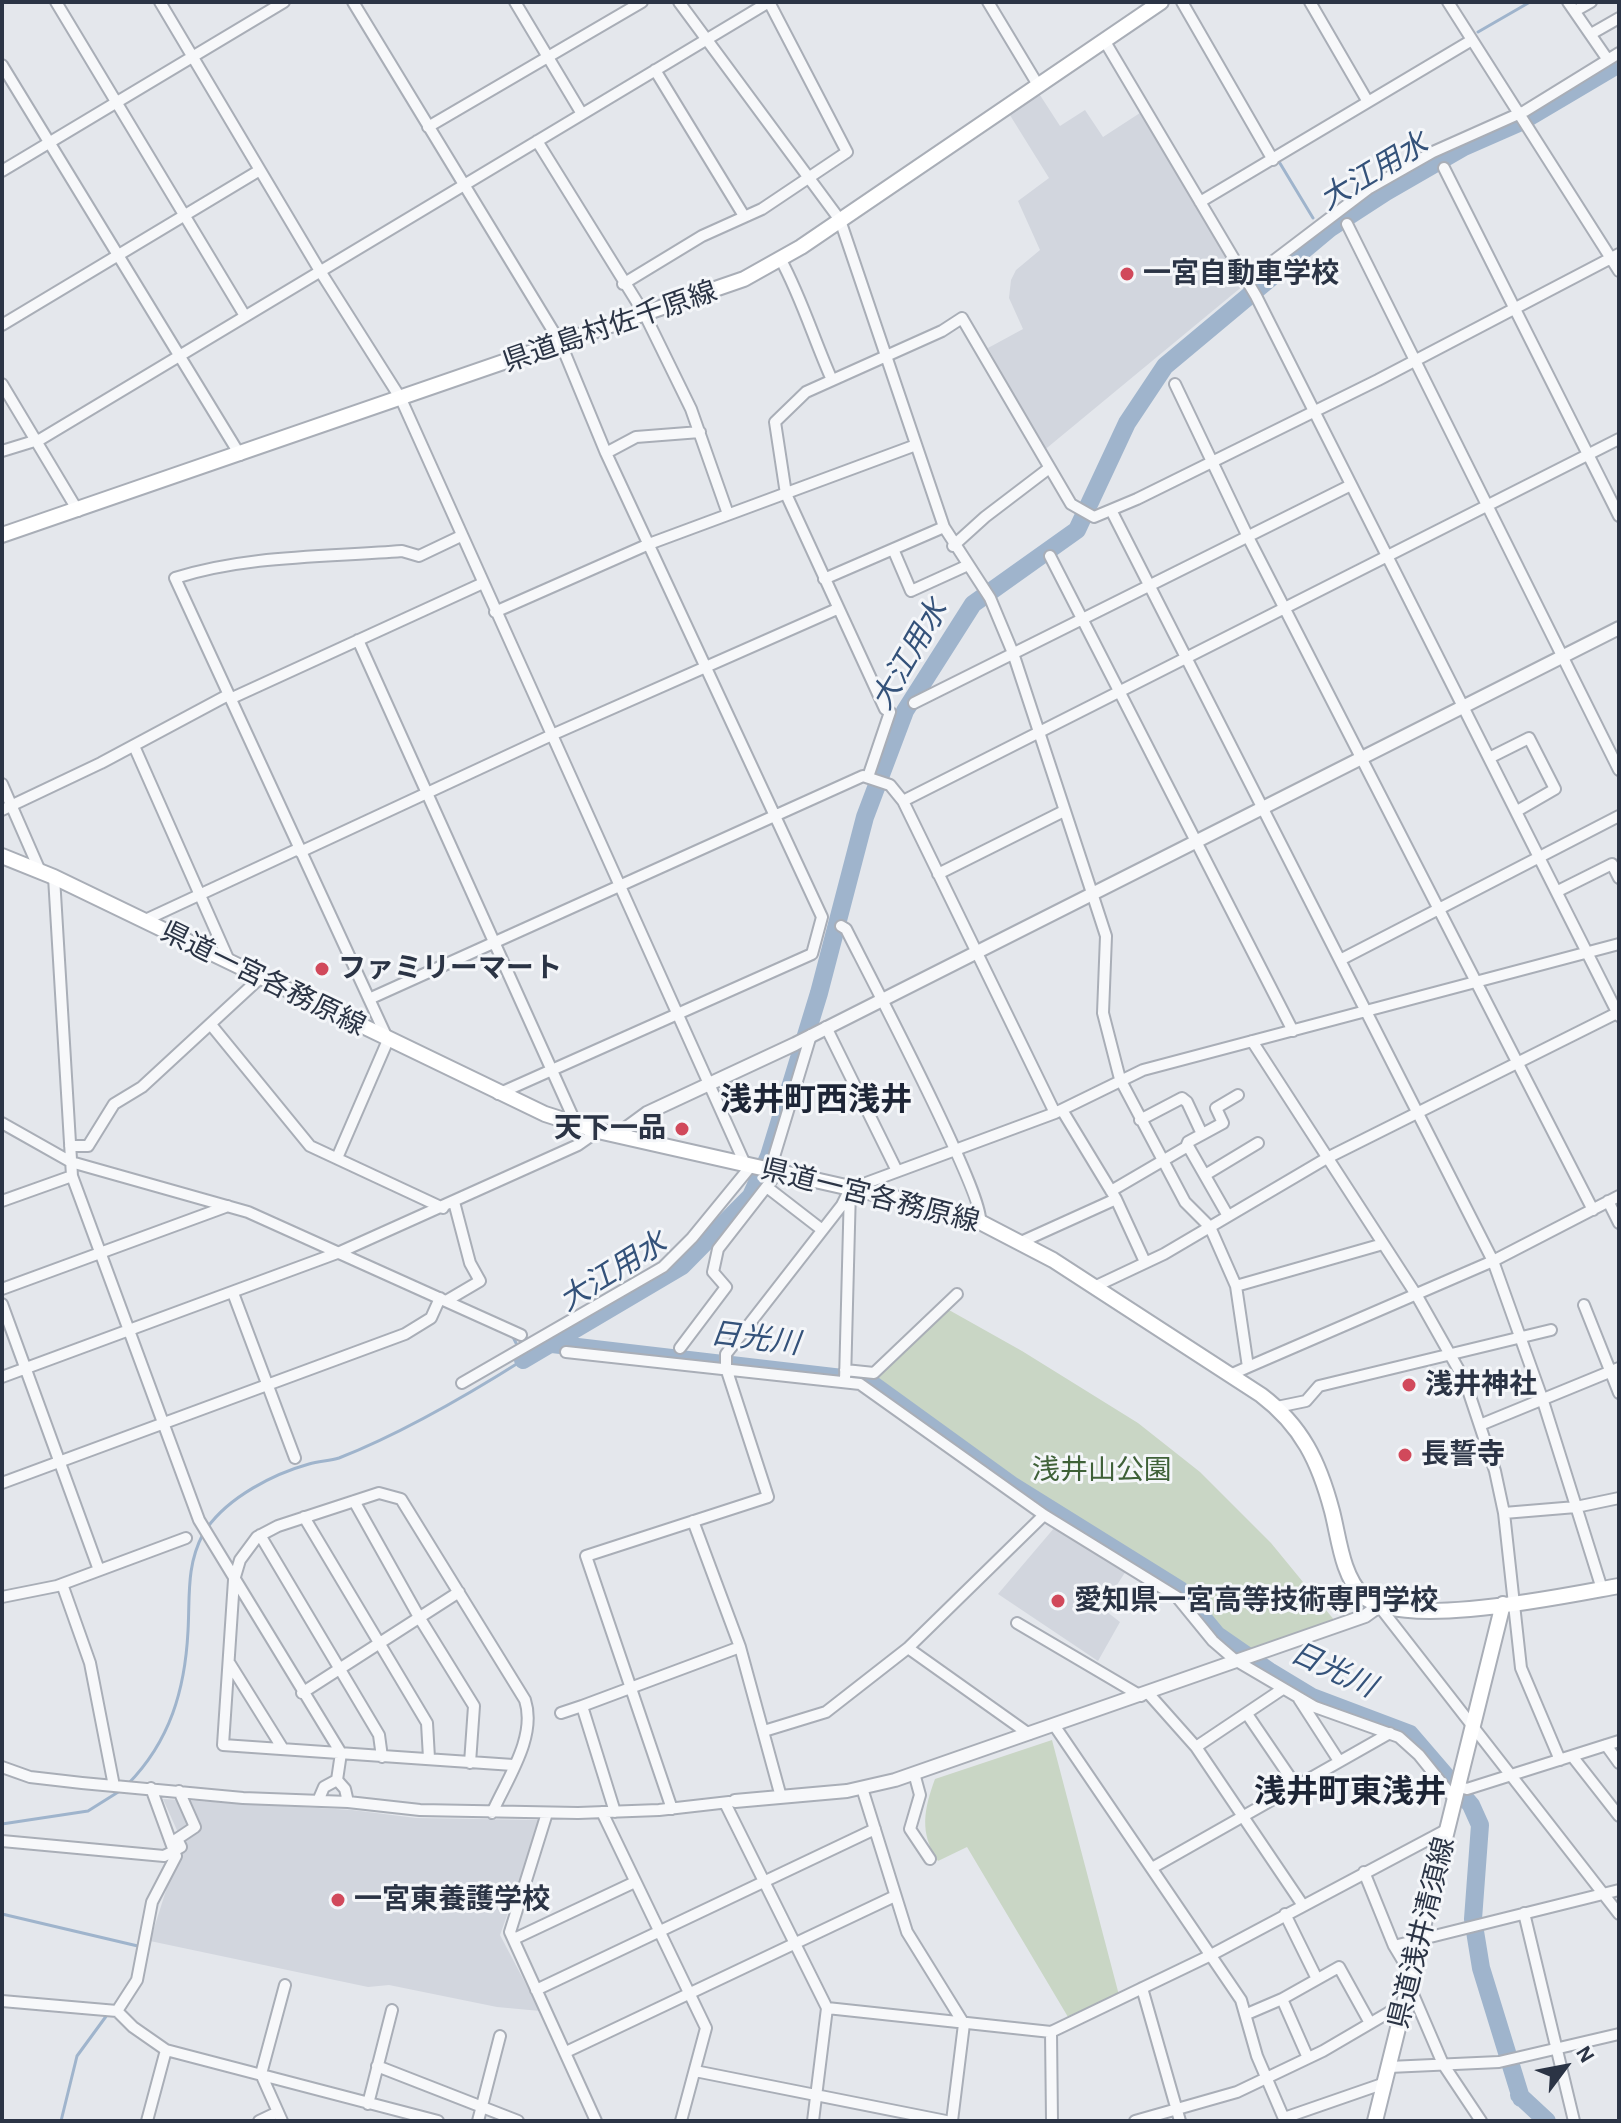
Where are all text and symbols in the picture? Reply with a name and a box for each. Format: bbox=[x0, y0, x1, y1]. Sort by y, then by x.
water label: 大江用水 bbox=[1313, 126, 1435, 218]
place label: 一宮自動車学校 bbox=[1143, 257, 1339, 291]
marker: 一宮自動車学校 bbox=[1118, 265, 1136, 283]
street label: 県道島村佐千原線 bbox=[499, 275, 721, 379]
water label: 大江用水 bbox=[864, 594, 956, 716]
street label: 県道一宮各務原線 bbox=[155, 915, 371, 1043]
place label: ファミリーマート bbox=[338, 952, 562, 986]
marker: ファミリーマート bbox=[313, 960, 331, 978]
district label: 浅井町西浅井 bbox=[720, 1081, 912, 1119]
place label: 天下一品 bbox=[554, 1112, 666, 1146]
marker: 天下一品 bbox=[673, 1120, 691, 1138]
street label: 県道一宮各務原線 bbox=[757, 1153, 983, 1239]
water label: 大江用水 bbox=[553, 1225, 673, 1319]
water label: 日光川 bbox=[708, 1316, 802, 1362]
place label: 浅井神社 bbox=[1425, 1368, 1537, 1402]
marker: 浅井神社 bbox=[1400, 1376, 1418, 1394]
place label: 長誓寺 bbox=[1421, 1438, 1505, 1472]
marker: 長誓寺 bbox=[1396, 1446, 1414, 1464]
park label: 浅井山公園 bbox=[1032, 1454, 1172, 1488]
place label: 愛知県一宮高等技術専門学校 bbox=[1074, 1584, 1438, 1618]
marker: 愛知県一宮高等技術専門学校 bbox=[1049, 1592, 1067, 1610]
water label: 日光川 bbox=[1285, 1635, 1381, 1705]
district label: 浅井町東浅井 bbox=[1254, 1773, 1446, 1811]
street label: 県道浅井清須線 bbox=[1382, 1834, 1462, 2032]
place label: 一宮東養護学校 bbox=[354, 1883, 550, 1917]
marker: 一宮東養護学校 bbox=[329, 1891, 347, 1909]
north arrow bbox=[1525, 2027, 1605, 2107]
text: N bbox=[1572, 2042, 1599, 2067]

